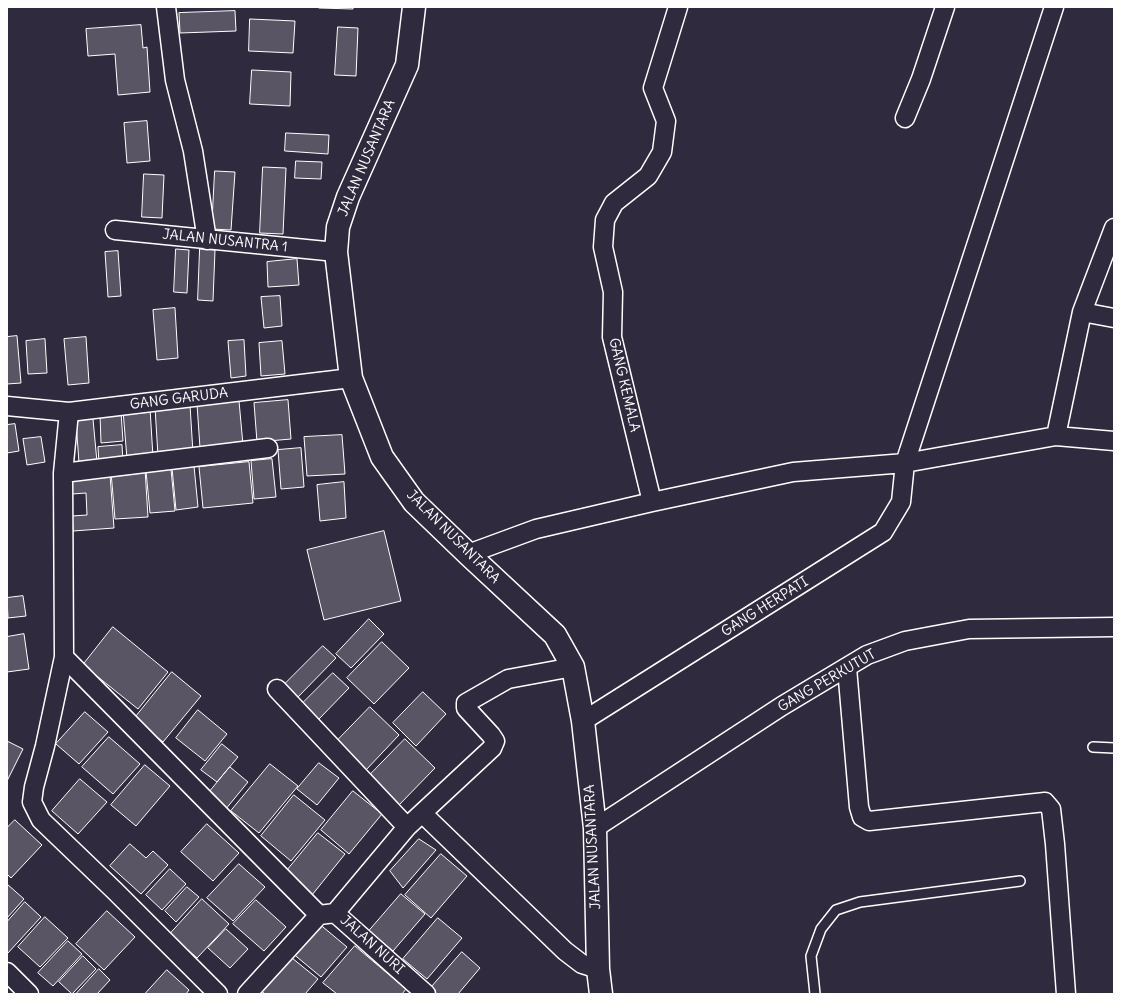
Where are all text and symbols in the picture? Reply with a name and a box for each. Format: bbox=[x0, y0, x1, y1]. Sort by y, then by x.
street label: JALAN NUSANTARA bbox=[335, 97, 399, 219]
street label: JALAN NUSANTRA 1 bbox=[162, 226, 288, 256]
street label: GANG KEMALA bbox=[605, 336, 643, 434]
street label: GANG GARUDA bbox=[129, 385, 229, 413]
street label: JALAN NUSANTARA bbox=[403, 487, 503, 587]
street label: GANG HERPATI bbox=[719, 574, 811, 640]
street label: GANG PERKUTUT bbox=[775, 646, 879, 716]
street label: JALAN NUSANTARA bbox=[581, 784, 605, 910]
street label: JALAN NURI bbox=[337, 912, 407, 978]

